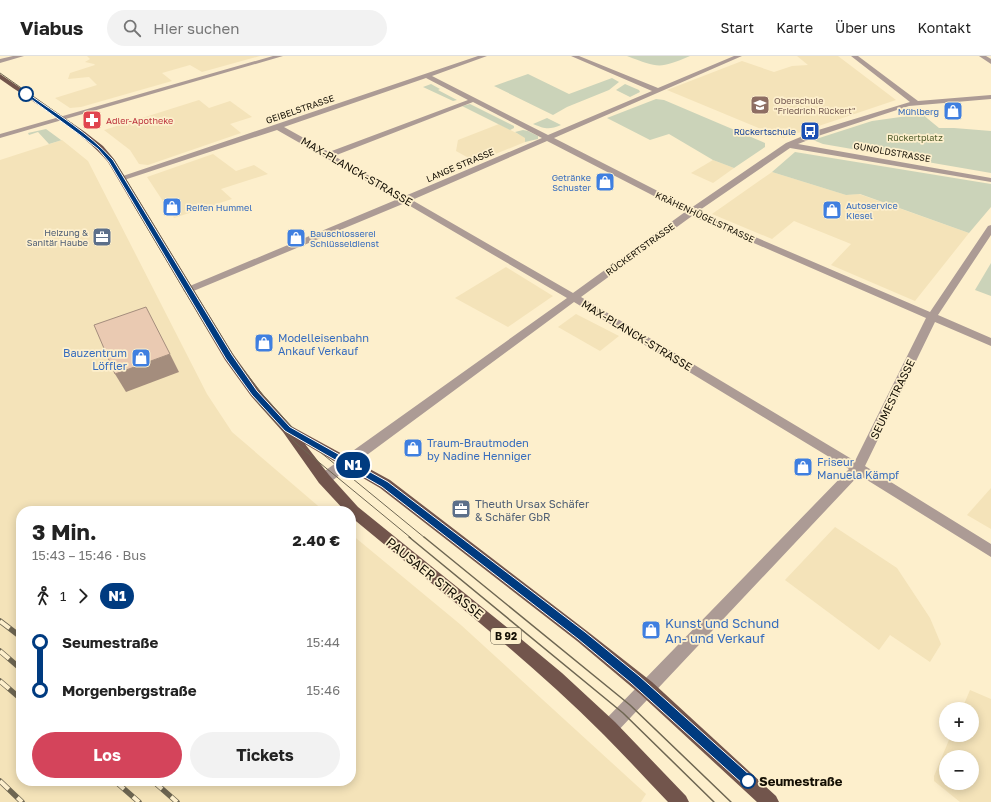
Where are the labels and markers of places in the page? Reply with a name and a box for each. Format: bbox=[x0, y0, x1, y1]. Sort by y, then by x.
unlabelled marker bbox=[18, 86, 34, 102]
school or university icon: Oberschule "Friedrich Rückert" bbox=[749, 94, 771, 116]
place label: Oberschule "Friedrich Rückert" bbox=[774, 95, 855, 116]
shop icon: Mühlberg bbox=[942, 100, 964, 122]
place label: Mühlberg bbox=[898, 106, 939, 117]
pharmacy icon: Adler-Apotheke bbox=[81, 109, 103, 131]
place label: Adler-Apotheke bbox=[106, 115, 173, 126]
bus stop icon: Rückertschule bbox=[799, 120, 821, 142]
place label: Rückertschule bbox=[734, 126, 796, 137]
shop icon: Getränke Schuster bbox=[594, 171, 616, 193]
place label: Getränke Schuster bbox=[552, 172, 591, 193]
shop icon: Reifen Hummel bbox=[161, 196, 183, 218]
shop icon: Autoservice Kiesel bbox=[821, 199, 843, 221]
place label: Autoservice Kiesel bbox=[846, 200, 898, 221]
place label: Reifen Hummel bbox=[186, 202, 252, 213]
office icon: Heizung & Sanitär Haube bbox=[91, 226, 113, 248]
place label: Heizung & Sanitär Haube bbox=[27, 227, 88, 248]
shop icon: Bauschlosserei Schlüsseldienst bbox=[285, 227, 307, 249]
place label: Bauschlosserei Schlüsseldienst bbox=[310, 228, 380, 249]
place label: Modelleisenbahn Ankauf Verkauf bbox=[278, 331, 369, 357]
shop icon: Modelleisenbahn Ankauf Verkauf bbox=[253, 332, 275, 354]
place label: Bauzentrum Löffler bbox=[63, 346, 128, 372]
shop icon: Bauzentrum Löffler bbox=[130, 347, 152, 369]
place label: Traum-Brautmoden by Nadine Henniger bbox=[427, 436, 532, 462]
shop icon: Traum-Brautmoden by Nadine Henniger bbox=[402, 437, 424, 459]
place label: Friseur Manuela Kämpf bbox=[817, 455, 899, 481]
shop icon: Friseur Manuela Kämpf bbox=[792, 456, 814, 478]
place label: Theuth Ursax Schäfer & Schäfer GbR bbox=[475, 497, 590, 523]
office icon: Theuth Ursax Schäfer & Schäfer GbR bbox=[450, 498, 472, 520]
place label: Kunst und Schund An- und Verkauf bbox=[665, 615, 779, 646]
shop icon: Kunst und Schund An- und Verkauf bbox=[640, 619, 662, 641]
marker: Seumestraße bbox=[740, 773, 756, 789]
place label: Seumestraße bbox=[759, 773, 843, 789]

